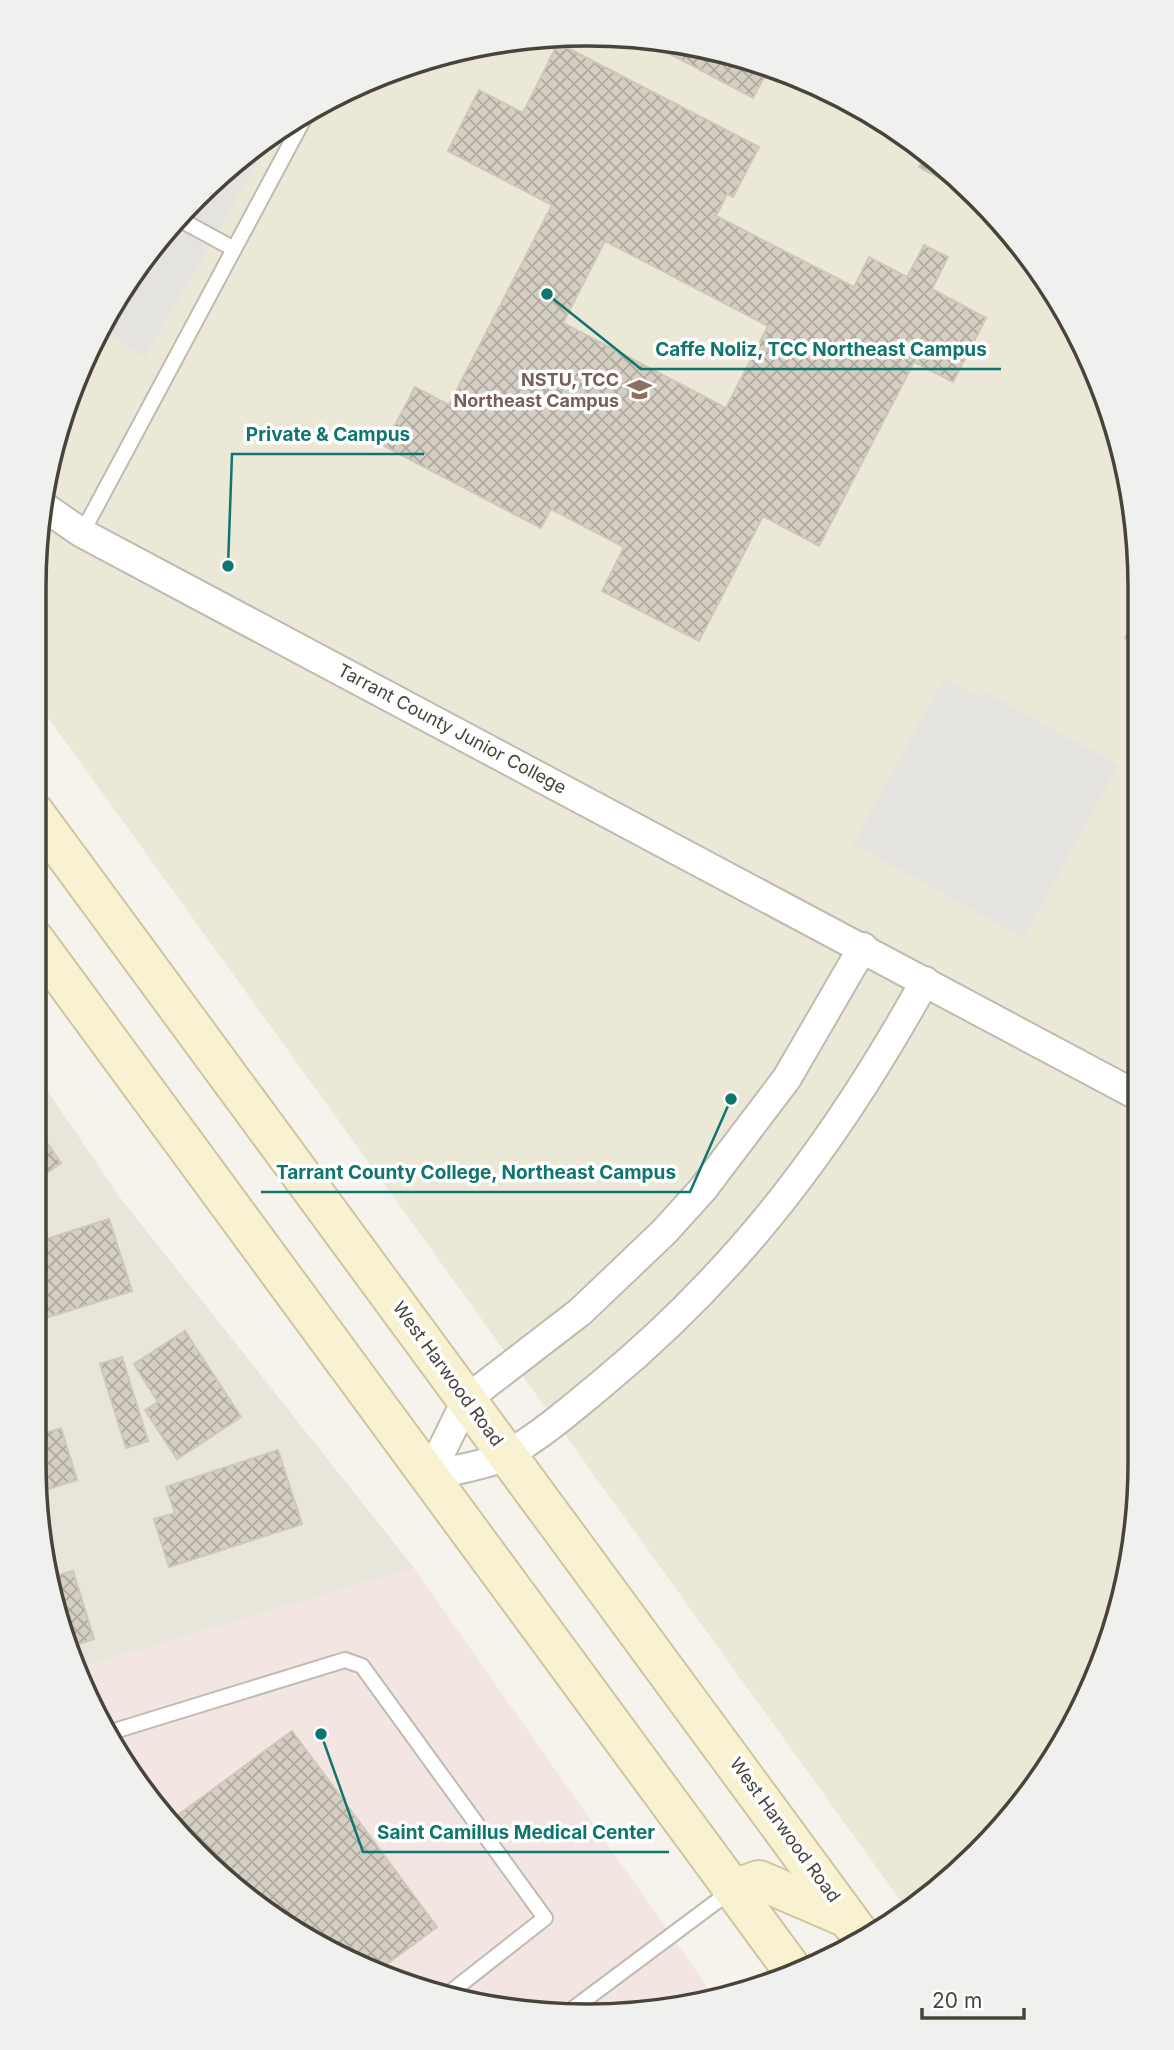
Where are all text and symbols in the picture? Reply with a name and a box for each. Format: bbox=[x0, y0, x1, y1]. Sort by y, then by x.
callout: Caffe Noliz, TCC Northeast Campus bbox=[641, 329, 1001, 369]
text: Caffe Noliz, TCC Northeast Campus bbox=[655, 338, 987, 361]
place label: NSTU, TCC Northeast Campus bbox=[454, 369, 619, 411]
school or university icon: NSTU, TCC Northeast Campus bbox=[625, 376, 653, 404]
callout: Private & Campus bbox=[232, 414, 424, 454]
text: Private & Campus bbox=[246, 423, 410, 446]
street label: Tarrant County Junior College bbox=[334, 659, 570, 798]
callout: Tarrant County College, Northeast Campus bbox=[261, 1152, 690, 1192]
text: Tarrant County College, Northeast Campus bbox=[276, 1161, 676, 1184]
street label: West Harwood Road bbox=[389, 1297, 508, 1450]
street label: West Harwood Road bbox=[726, 1753, 845, 1906]
callout: Saint Camillus Medical Center bbox=[363, 1812, 669, 1852]
text: Saint Camillus Medical Center bbox=[377, 1821, 655, 1844]
scale bar bbox=[922, 1976, 1024, 2020]
text: 20 m bbox=[932, 1988, 982, 2013]

